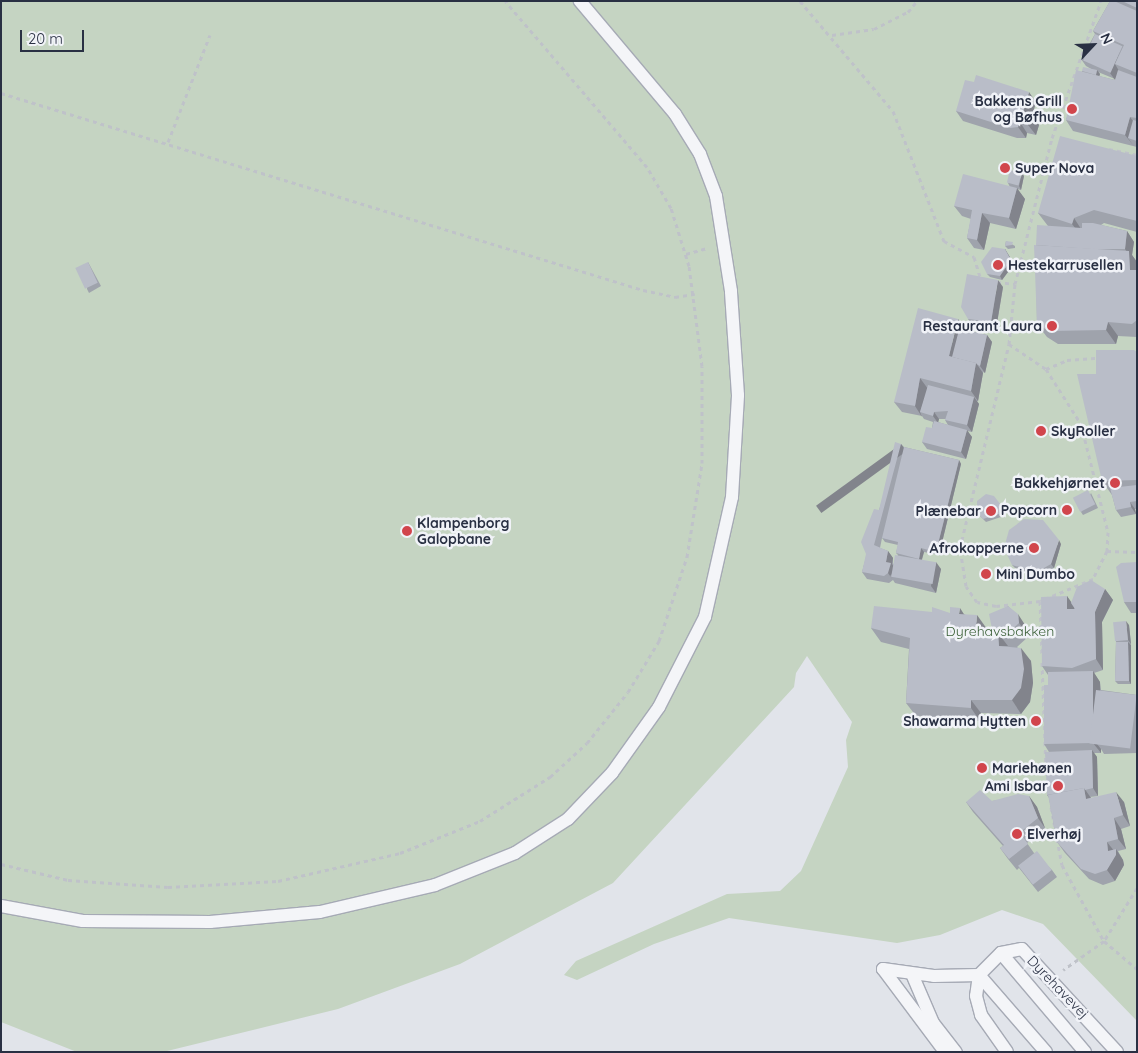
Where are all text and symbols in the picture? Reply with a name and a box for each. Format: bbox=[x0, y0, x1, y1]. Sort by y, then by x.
scale bar bbox=[22, 20, 86, 52]
north arrow bbox=[1068, 20, 1118, 70]
text: 20 m bbox=[28, 29, 63, 48]
text: N bbox=[1096, 30, 1117, 47]
place label: Bakkens Grill og Bøfhus bbox=[975, 93, 1062, 125]
marker: Bakkens Grill og Bøfhus bbox=[1066, 103, 1078, 115]
place label: Super Nova bbox=[1015, 160, 1094, 176]
marker: Super Nova bbox=[999, 162, 1011, 174]
place label: Hestekarrusellen bbox=[1008, 257, 1123, 273]
marker: Hestekarrusellen bbox=[992, 259, 1004, 271]
place label: Restaurant Laura bbox=[923, 318, 1042, 334]
marker: Restaurant Laura bbox=[1046, 320, 1058, 332]
place label: SkyRoller bbox=[1051, 423, 1116, 439]
marker: SkyRoller bbox=[1035, 425, 1047, 437]
place label: Bakkehjørnet bbox=[1014, 475, 1105, 491]
marker: Bakkehjørnet bbox=[1109, 477, 1121, 489]
place label: Popcorn bbox=[1001, 502, 1057, 518]
place label: Plænebar bbox=[916, 503, 981, 519]
marker: Popcorn bbox=[1061, 504, 1073, 516]
marker: Plænebar bbox=[985, 505, 997, 517]
place label: Klampenborg Galopbane bbox=[417, 515, 509, 548]
marker: Klampenborg Galopbane bbox=[401, 525, 413, 537]
place label: Afrokopperne bbox=[930, 540, 1024, 556]
marker: Afrokopperne bbox=[1028, 542, 1040, 554]
place label: Mini Dumbo bbox=[996, 566, 1075, 582]
marker: Mini Dumbo bbox=[980, 568, 992, 580]
park label: Dyrehavsbakken bbox=[946, 623, 1054, 639]
place label: Shawarma Hytten bbox=[903, 713, 1026, 729]
marker: Shawarma Hytten bbox=[1030, 715, 1042, 727]
place label: Mariehønen bbox=[992, 760, 1072, 776]
marker: Mariehønen bbox=[976, 762, 988, 774]
place label: Ami Isbar bbox=[985, 778, 1048, 794]
marker: Ami Isbar bbox=[1052, 780, 1064, 792]
place label: Elverhøj bbox=[1027, 826, 1081, 842]
marker: Elverhøj bbox=[1011, 828, 1023, 840]
street label: Dyrehavevej bbox=[1024, 952, 1092, 1022]

